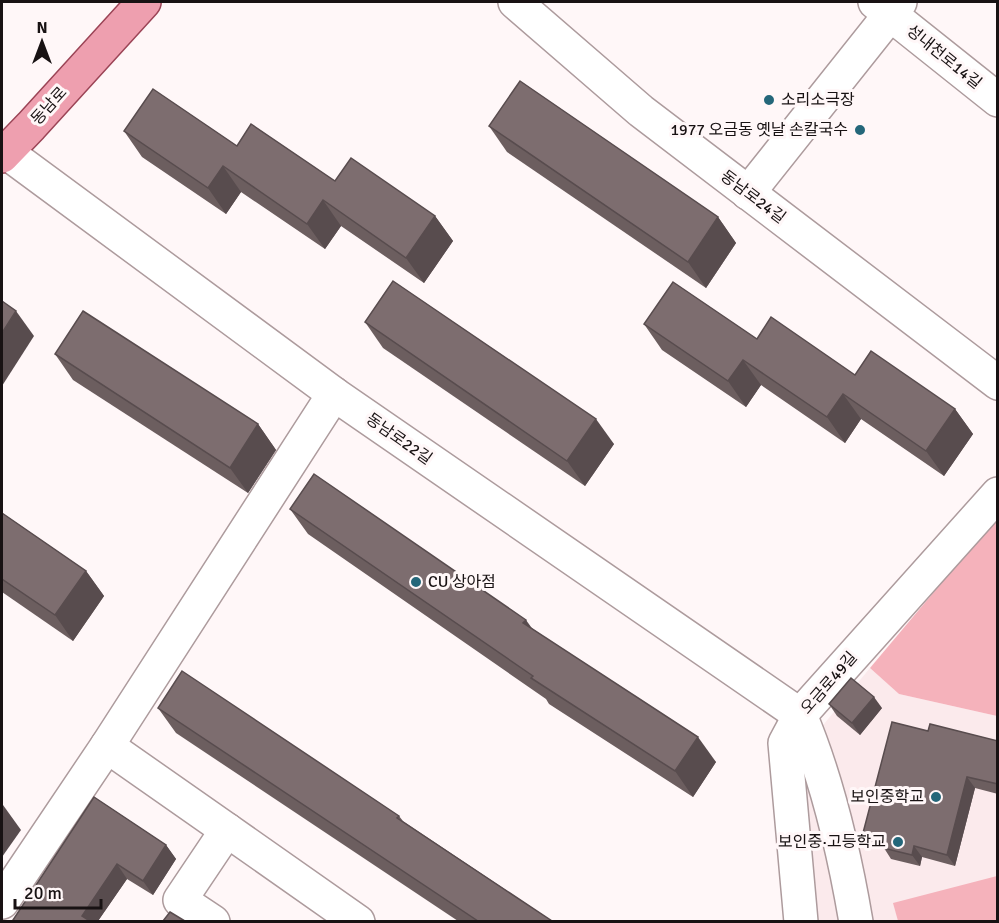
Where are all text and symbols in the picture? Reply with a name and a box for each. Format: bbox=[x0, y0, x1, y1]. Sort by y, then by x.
north arrow bbox=[12, 12, 72, 72]
text: N bbox=[36, 18, 48, 38]
street label: 성내천로14길 bbox=[902, 21, 986, 93]
street label: 동남로 bbox=[27, 83, 71, 129]
place label: 소리소극장 bbox=[781, 90, 855, 110]
marker: 소리소극장 bbox=[762, 93, 776, 107]
place label: 1977 오금동 옛날 손칼국수 bbox=[670, 120, 848, 140]
marker: 1977 오금동 옛날 손칼국수 bbox=[853, 123, 867, 137]
street label: 동남로24길 bbox=[717, 166, 789, 228]
street label: 동남로22길 bbox=[362, 409, 436, 469]
place label: CU 상아점 bbox=[428, 572, 496, 592]
marker: CU 상아점 bbox=[409, 575, 423, 589]
street label: 오금로49길 bbox=[796, 648, 862, 718]
place label: 보인중학교 bbox=[850, 787, 924, 807]
marker: 보인중학교 bbox=[929, 790, 943, 804]
place label: 보인중·고등학교 bbox=[778, 832, 886, 852]
marker: 보인중·고등학교 bbox=[891, 835, 905, 849]
scale bar bbox=[15, 872, 100, 910]
text: 20 m bbox=[24, 882, 62, 904]

